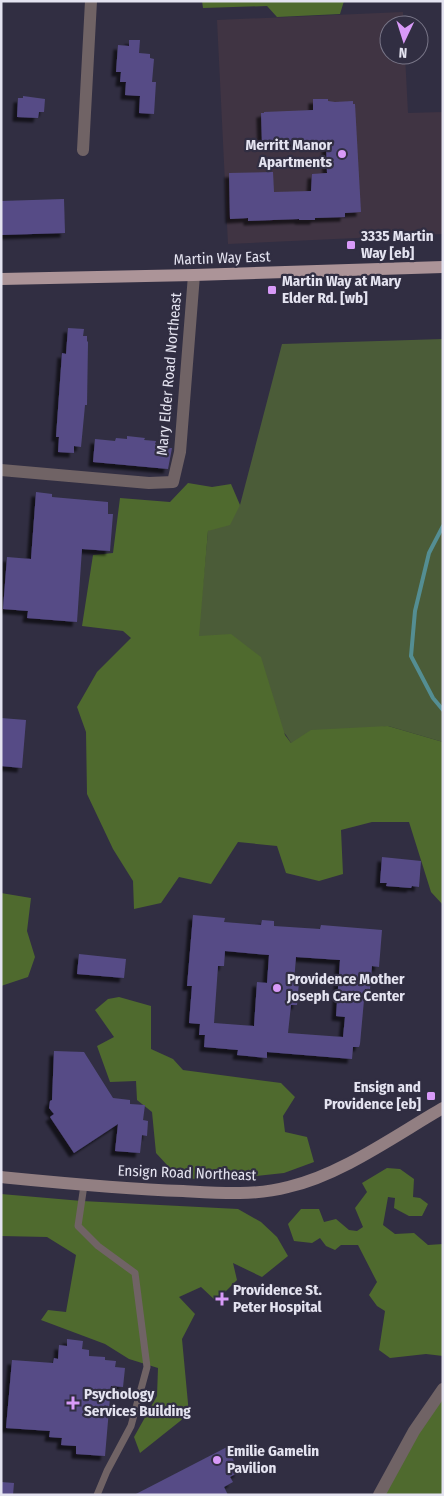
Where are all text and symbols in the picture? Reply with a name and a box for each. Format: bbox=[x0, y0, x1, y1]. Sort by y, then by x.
north arrow bbox=[379, 15, 429, 65]
text: N bbox=[398, 44, 408, 61]
place label: Merritt Manor Apartments bbox=[245, 136, 332, 171]
marker: Merritt Manor Apartments bbox=[336, 148, 348, 160]
place label: 3335 Martin Way [eb] bbox=[360, 227, 434, 262]
marker: 3335 Martin Way [eb] bbox=[345, 239, 357, 251]
street label: Martin Way East bbox=[173, 247, 271, 269]
place label: Martin Way at Mary Elder Rd. [wb] bbox=[282, 272, 402, 307]
marker: Martin Way at Mary Elder Rd. [wb] bbox=[266, 284, 278, 296]
street label: Mary Elder Road Northeast bbox=[153, 291, 185, 456]
place label: Providence Mother Joseph Care Center bbox=[286, 970, 405, 1005]
marker: Providence Mother Joseph Care Center bbox=[271, 982, 283, 994]
place label: Ensign and Providence [eb] bbox=[324, 1078, 421, 1113]
marker: Ensign and Providence [eb] bbox=[425, 1090, 437, 1102]
street label: Ensign Road Northeast bbox=[117, 1162, 257, 1184]
place label: Providence St. Peter Hospital bbox=[233, 1281, 323, 1316]
marker: Providence St. Peter Hospital bbox=[215, 1292, 229, 1306]
place label: Psychology Services Building bbox=[84, 1385, 191, 1420]
marker: Psychology Services Building bbox=[66, 1396, 80, 1410]
place label: Emilie Gamelin Pavilion bbox=[227, 1442, 319, 1477]
marker: Emilie Gamelin Pavilion bbox=[211, 1454, 223, 1466]

